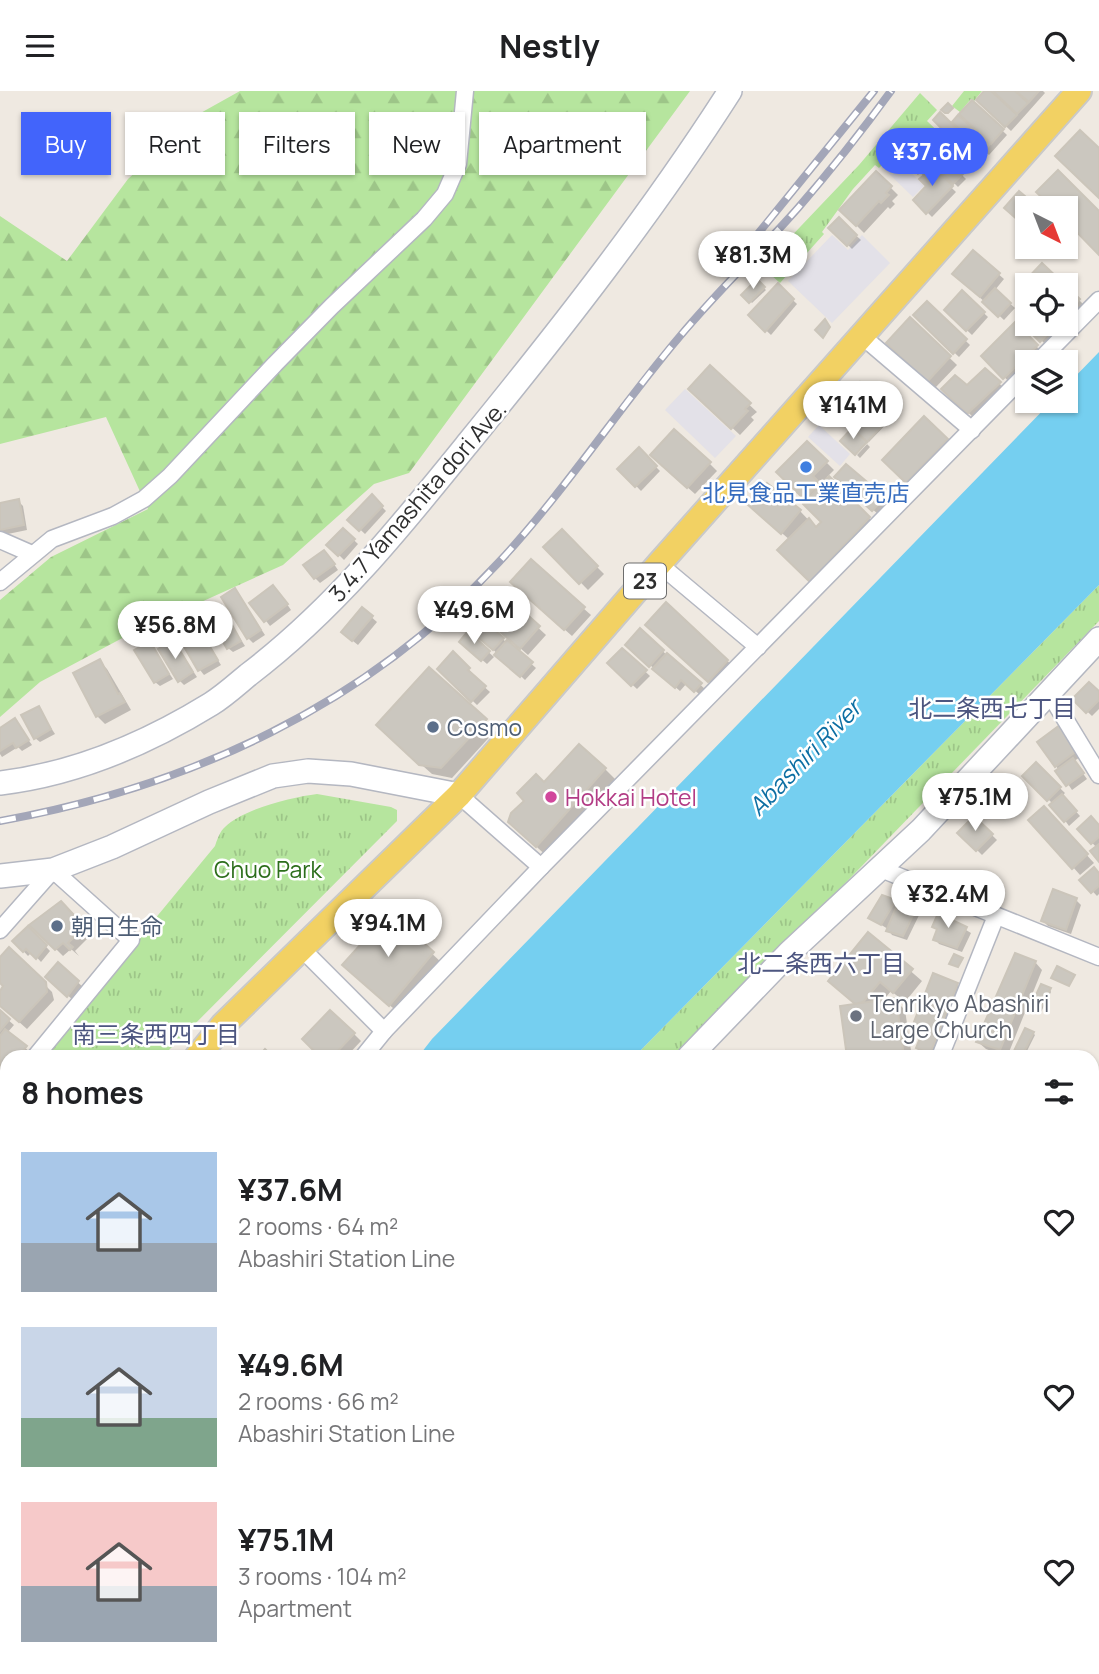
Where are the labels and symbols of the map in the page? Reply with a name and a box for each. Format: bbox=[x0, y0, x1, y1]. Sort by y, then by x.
pin: ¥37.6M bbox=[875, 129, 989, 188]
north arrow bbox=[1015, 196, 1078, 259]
pin: ¥81.3M bbox=[696, 231, 810, 291]
pin: ¥141M bbox=[804, 381, 902, 441]
street label: 3.4.7 Yamashita dori Ave. bbox=[321, 394, 513, 608]
marker: 北見食品工業直売店 bbox=[798, 459, 814, 475]
place label: 北見食品工業直売店 bbox=[703, 476, 910, 508]
road number: 23 bbox=[624, 563, 666, 599]
pin: ¥49.6M bbox=[417, 587, 531, 646]
pin: ¥56.8M bbox=[118, 601, 232, 661]
water label: Abashiri River bbox=[740, 689, 870, 822]
district label: 北二条西七丁目 bbox=[908, 691, 1076, 724]
place label: Cosmo bbox=[447, 711, 522, 743]
marker: Cosmo bbox=[425, 719, 441, 735]
pin: ¥75.1M bbox=[918, 773, 1032, 833]
place label: Hokkai Hotel bbox=[565, 781, 697, 813]
marker: Hokkai Hotel bbox=[543, 789, 559, 805]
park label: Chuo Park bbox=[214, 853, 322, 885]
pin: ¥32.4M bbox=[891, 871, 1005, 930]
pin: ¥94.1M bbox=[331, 899, 445, 959]
place label: 朝日生命 bbox=[71, 910, 163, 942]
marker: 朝日生命 bbox=[49, 918, 65, 934]
district label: 北二条西六丁目 bbox=[737, 946, 905, 979]
place label: Tenrikyo Abashiri Large Church bbox=[870, 987, 1049, 1045]
marker: Tenrikyo Abashiri Large Church bbox=[848, 1008, 864, 1024]
district label: 南三条西四丁目 bbox=[72, 1017, 240, 1050]

